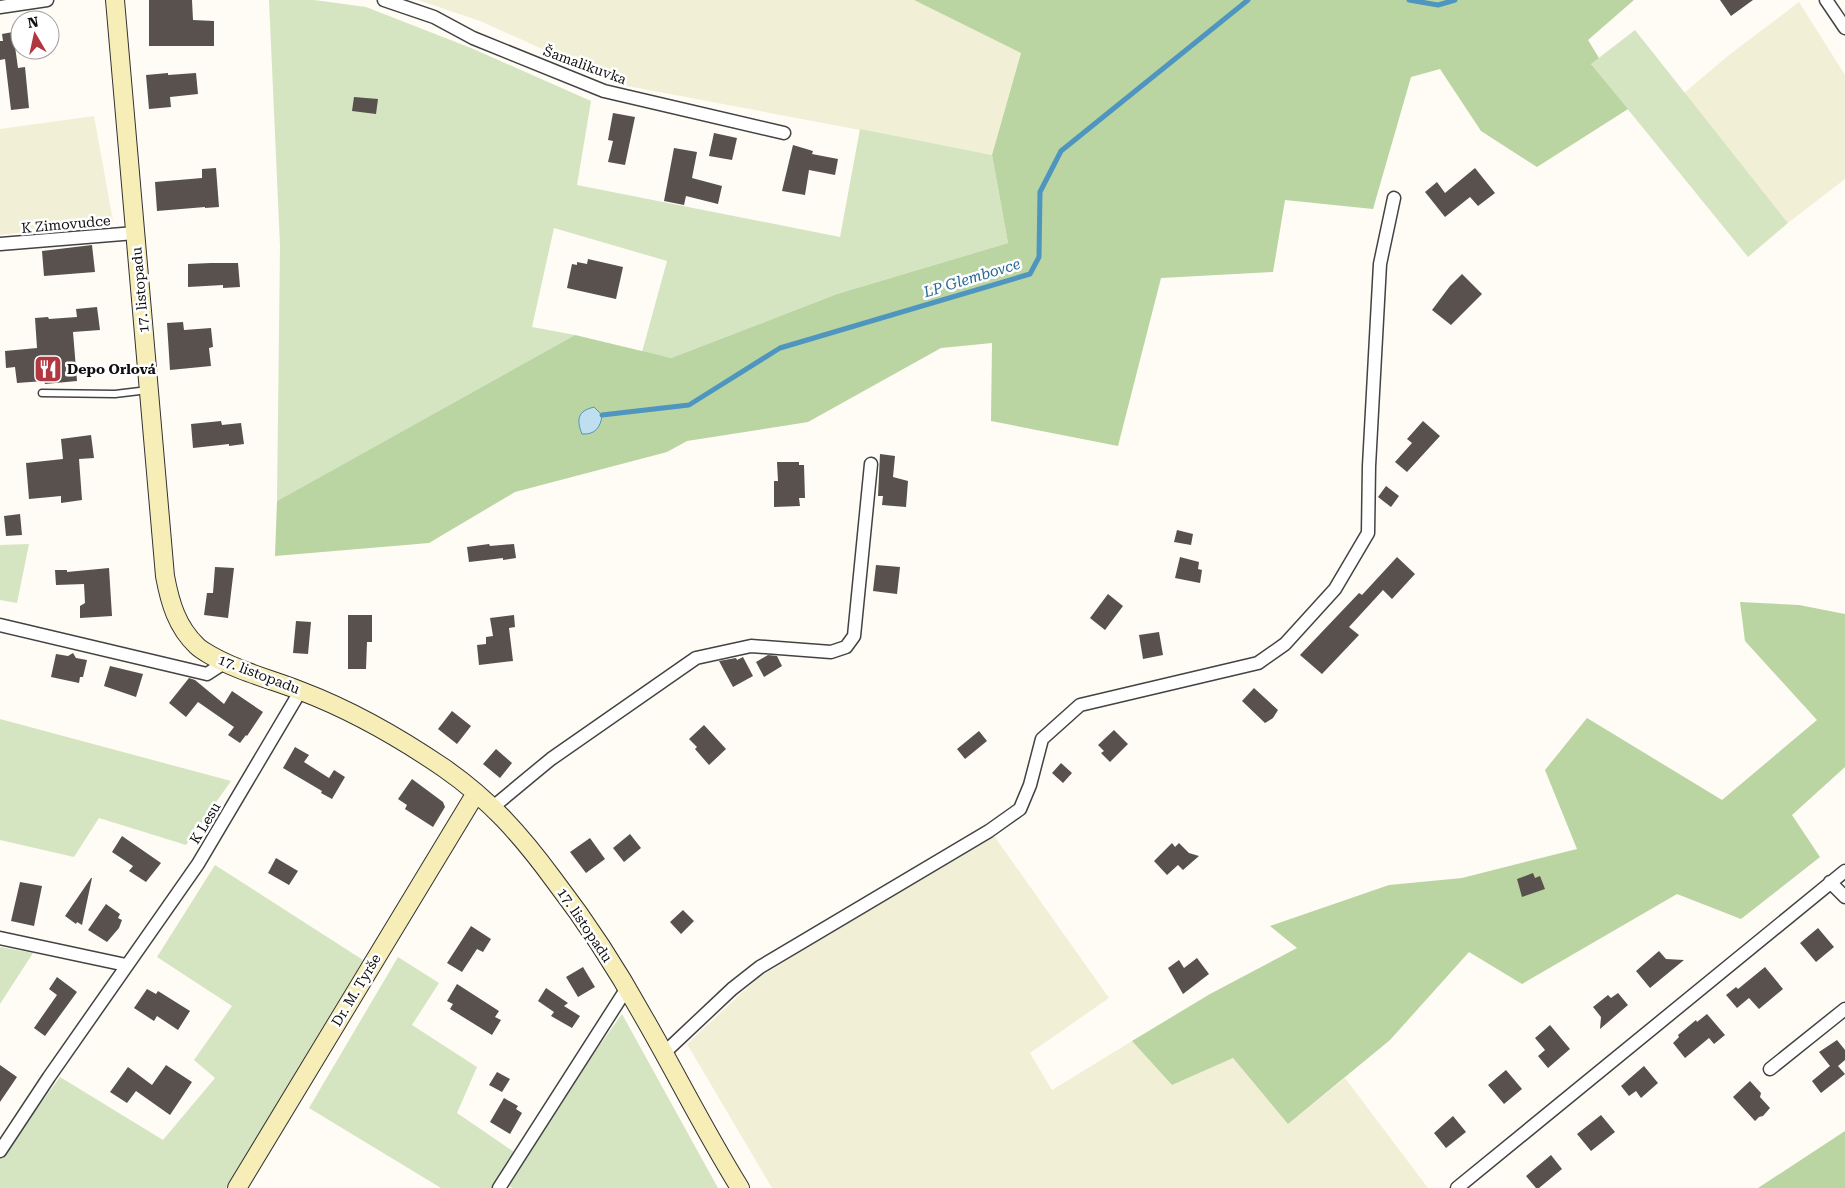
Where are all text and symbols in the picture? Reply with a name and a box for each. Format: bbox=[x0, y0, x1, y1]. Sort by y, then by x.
north arrow bbox=[10, 10, 60, 60]
text: N bbox=[26, 13, 40, 31]
street label: Šamalikuvka bbox=[541, 43, 629, 88]
street label: K Zimovudce bbox=[21, 212, 112, 236]
street label: 17. listopadu bbox=[128, 246, 152, 334]
water label: LP Glembovce bbox=[921, 255, 1023, 302]
restaurant icon: Depo Orlová bbox=[33, 354, 63, 384]
place label: Depo Orlová bbox=[67, 361, 157, 377]
street label: 17. listopadu bbox=[216, 651, 302, 697]
street label: K Lesu bbox=[186, 799, 224, 847]
street label: 17. listopadu bbox=[554, 885, 616, 965]
street label: Dr. M. Tyrše bbox=[328, 951, 384, 1029]

